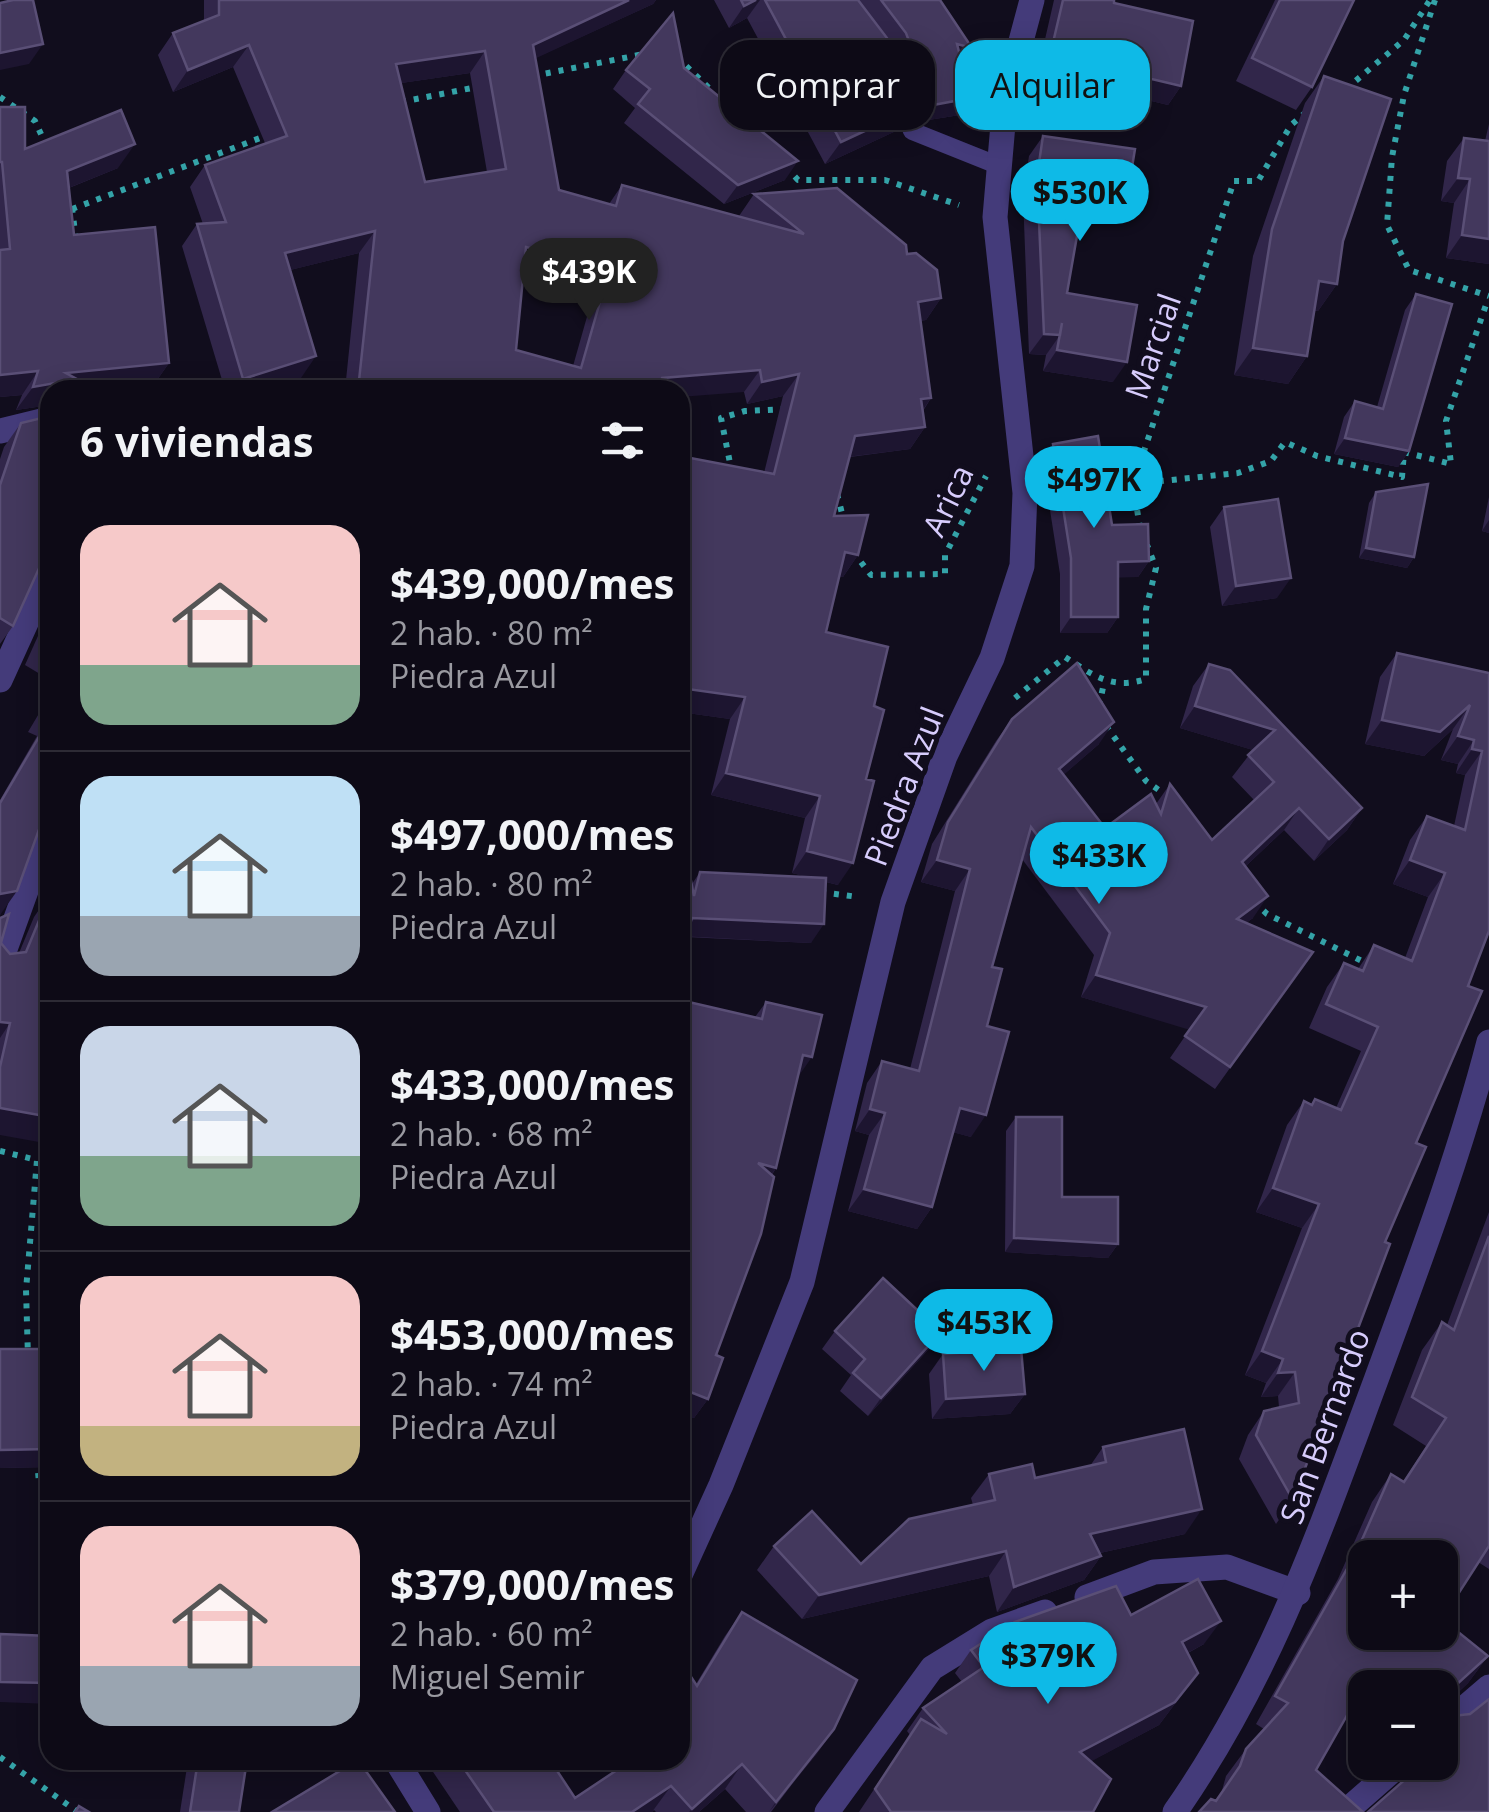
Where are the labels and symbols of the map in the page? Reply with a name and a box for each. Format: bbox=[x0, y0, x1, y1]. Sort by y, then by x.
pin: $530K bbox=[1010, 159, 1150, 244]
pin: $439K bbox=[519, 238, 659, 323]
street label: Marcial bbox=[1114, 288, 1190, 404]
pin: $497K bbox=[1024, 446, 1164, 531]
street label: Arica bbox=[911, 457, 983, 543]
street label: Piedra Azul bbox=[853, 700, 953, 872]
pin: $433K bbox=[1029, 822, 1169, 907]
pin: $453K bbox=[914, 1289, 1054, 1374]
street label: San Bernardo bbox=[1269, 1323, 1379, 1529]
pin: $379K bbox=[978, 1622, 1118, 1707]

